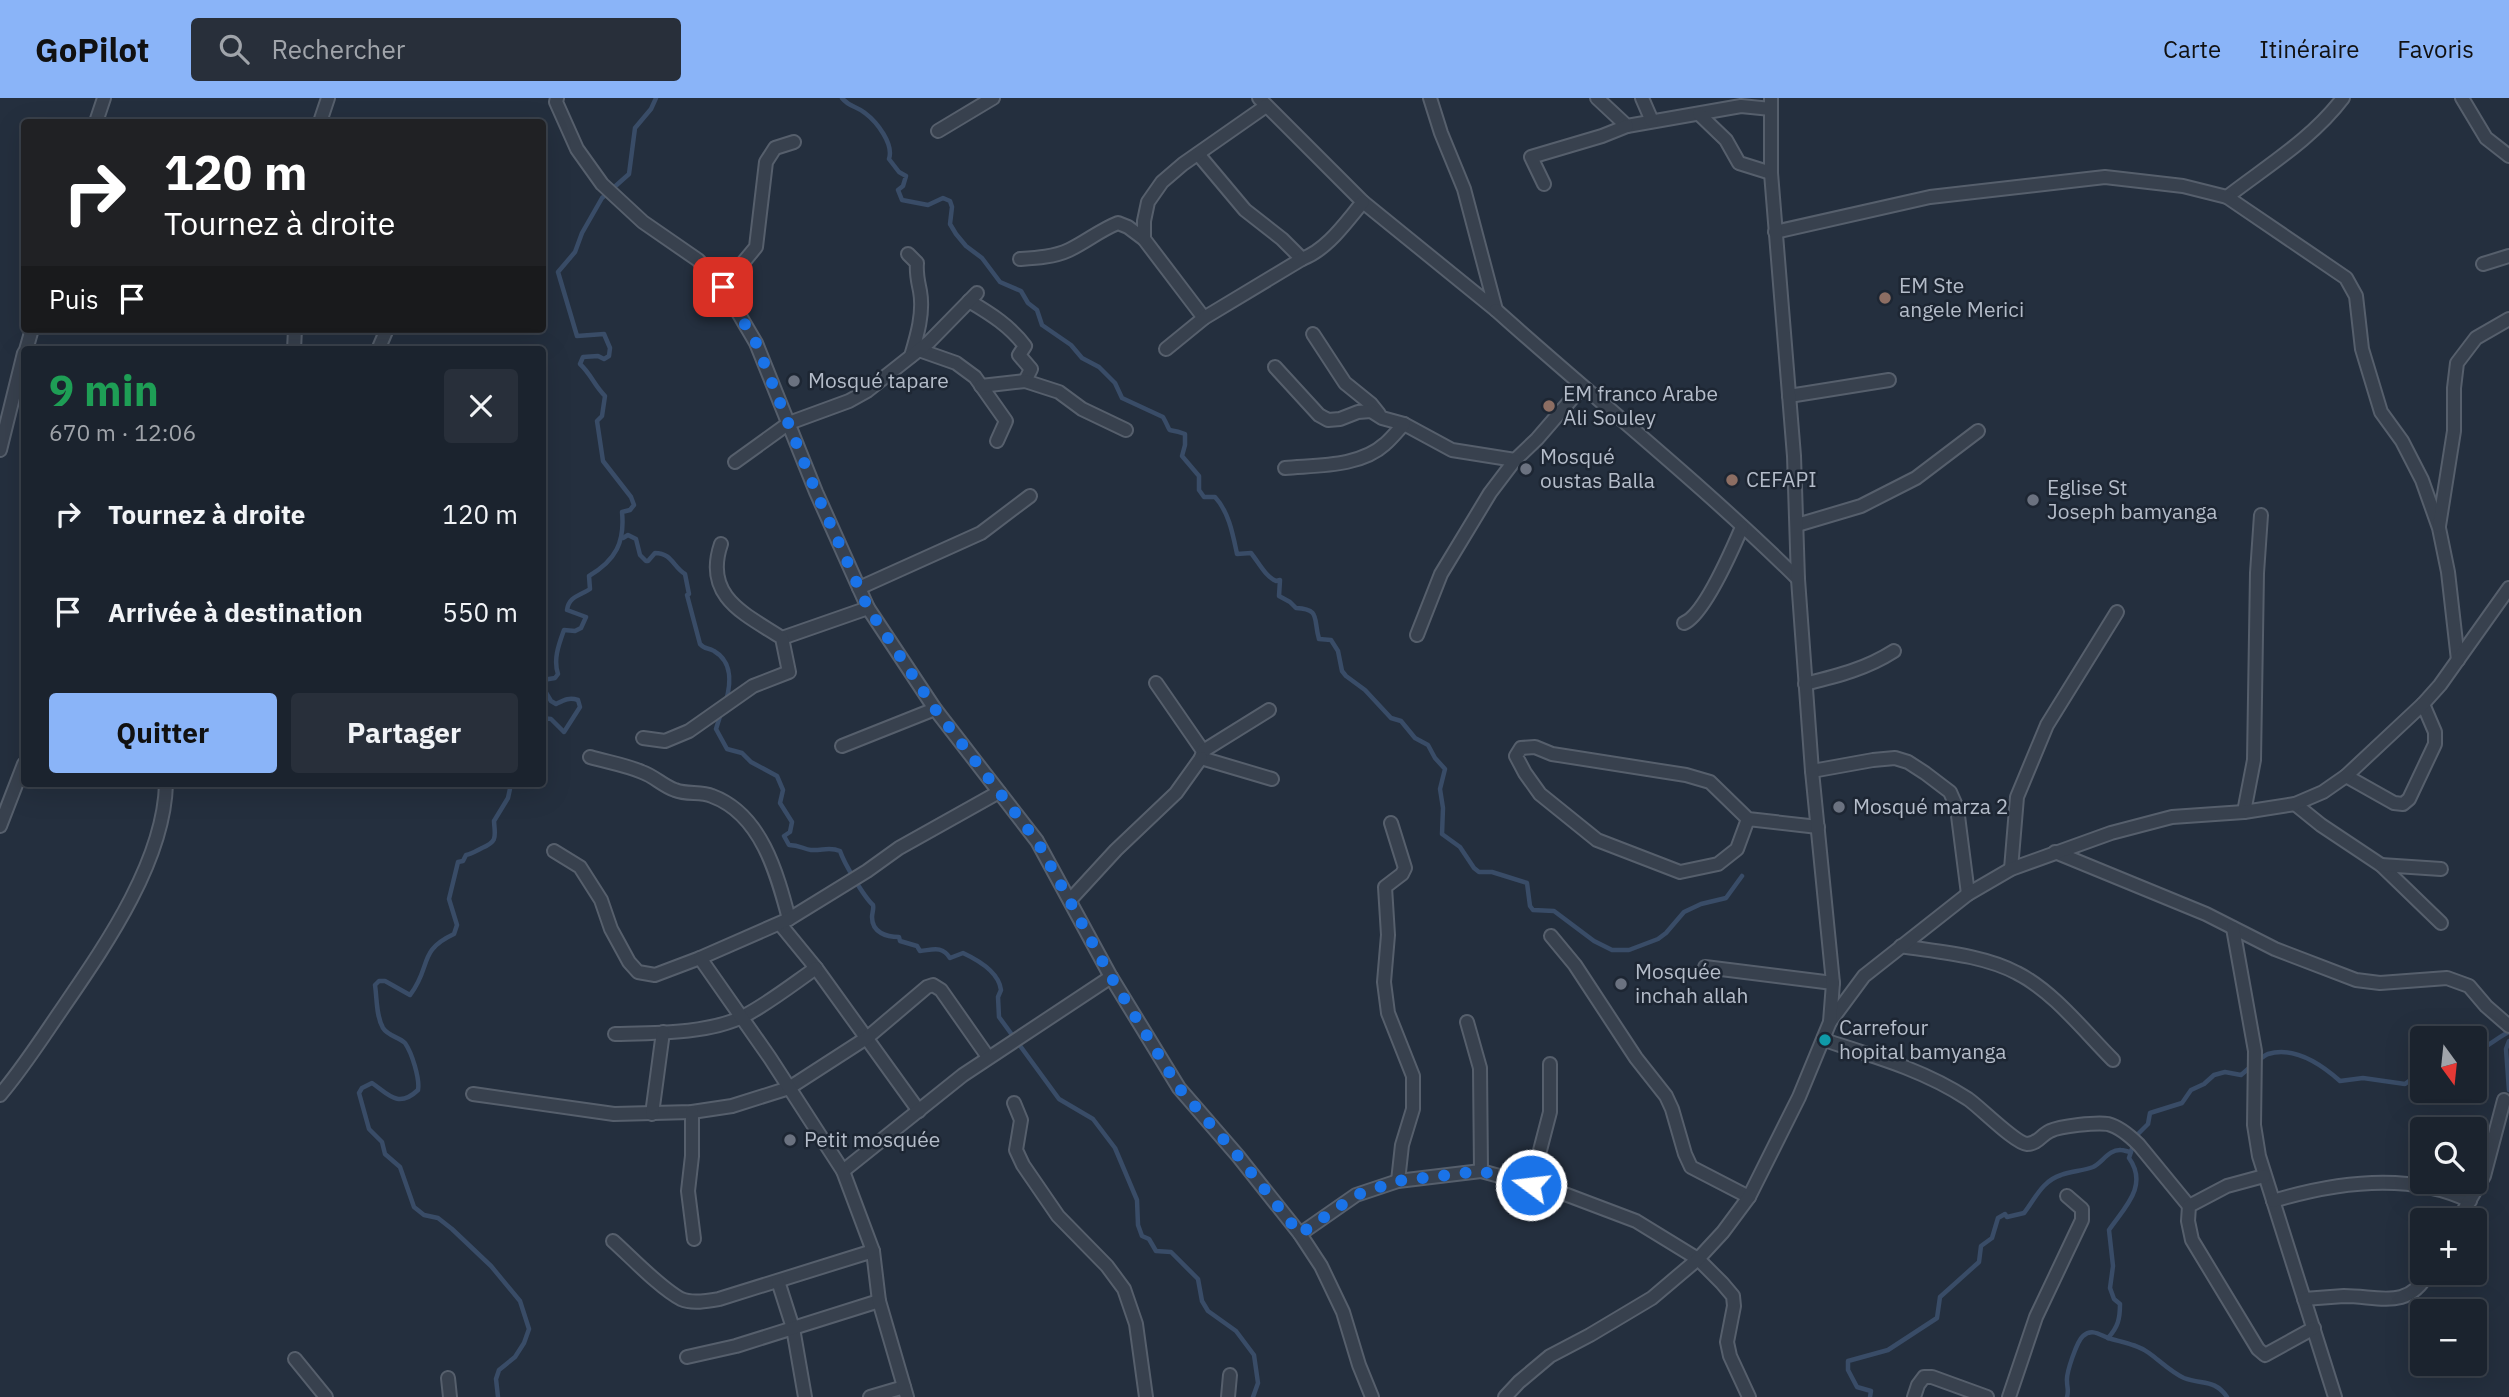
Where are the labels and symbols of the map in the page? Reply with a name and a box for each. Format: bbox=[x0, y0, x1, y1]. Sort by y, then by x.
pin bbox=[693, 257, 753, 317]
place label: EM Ste angele Merici bbox=[1899, 271, 2024, 323]
marker: EM Ste angele Merici bbox=[1877, 290, 1893, 306]
place label: Mosqué tapare bbox=[808, 366, 949, 394]
marker: Mosqué tapare bbox=[786, 373, 802, 389]
place label: EM franco Arabe Ali Souley bbox=[1563, 379, 1718, 431]
marker: EM franco Arabe Ali Souley bbox=[1541, 398, 1557, 414]
place label: Mosqué oustas Balla bbox=[1540, 442, 1655, 494]
marker: Mosqué oustas Balla bbox=[1518, 461, 1534, 477]
place label: CEFAPI bbox=[1746, 465, 1817, 493]
marker: CEFAPI bbox=[1724, 472, 1740, 488]
place label: Eglise St Joseph bamyanga bbox=[2047, 473, 2217, 525]
marker: Eglise St Joseph bamyanga bbox=[2025, 492, 2041, 508]
place label: Mosqué marza 2 bbox=[1853, 792, 2008, 820]
marker: Mosqué marza 2 bbox=[1831, 799, 1847, 815]
place label: Mosquée inchah allah bbox=[1635, 957, 1748, 1009]
marker: Mosquée inchah allah bbox=[1613, 976, 1629, 992]
place label: Carrefour hopital bamyanga bbox=[1839, 1013, 2007, 1065]
north arrow bbox=[2410, 1026, 2487, 1102]
marker: Carrefour hopital bamyanga bbox=[1817, 1032, 1833, 1048]
place label: Petit mosquée bbox=[804, 1125, 940, 1153]
marker: Petit mosquée bbox=[782, 1132, 798, 1148]
position arrow bbox=[1494, 1148, 1568, 1222]

